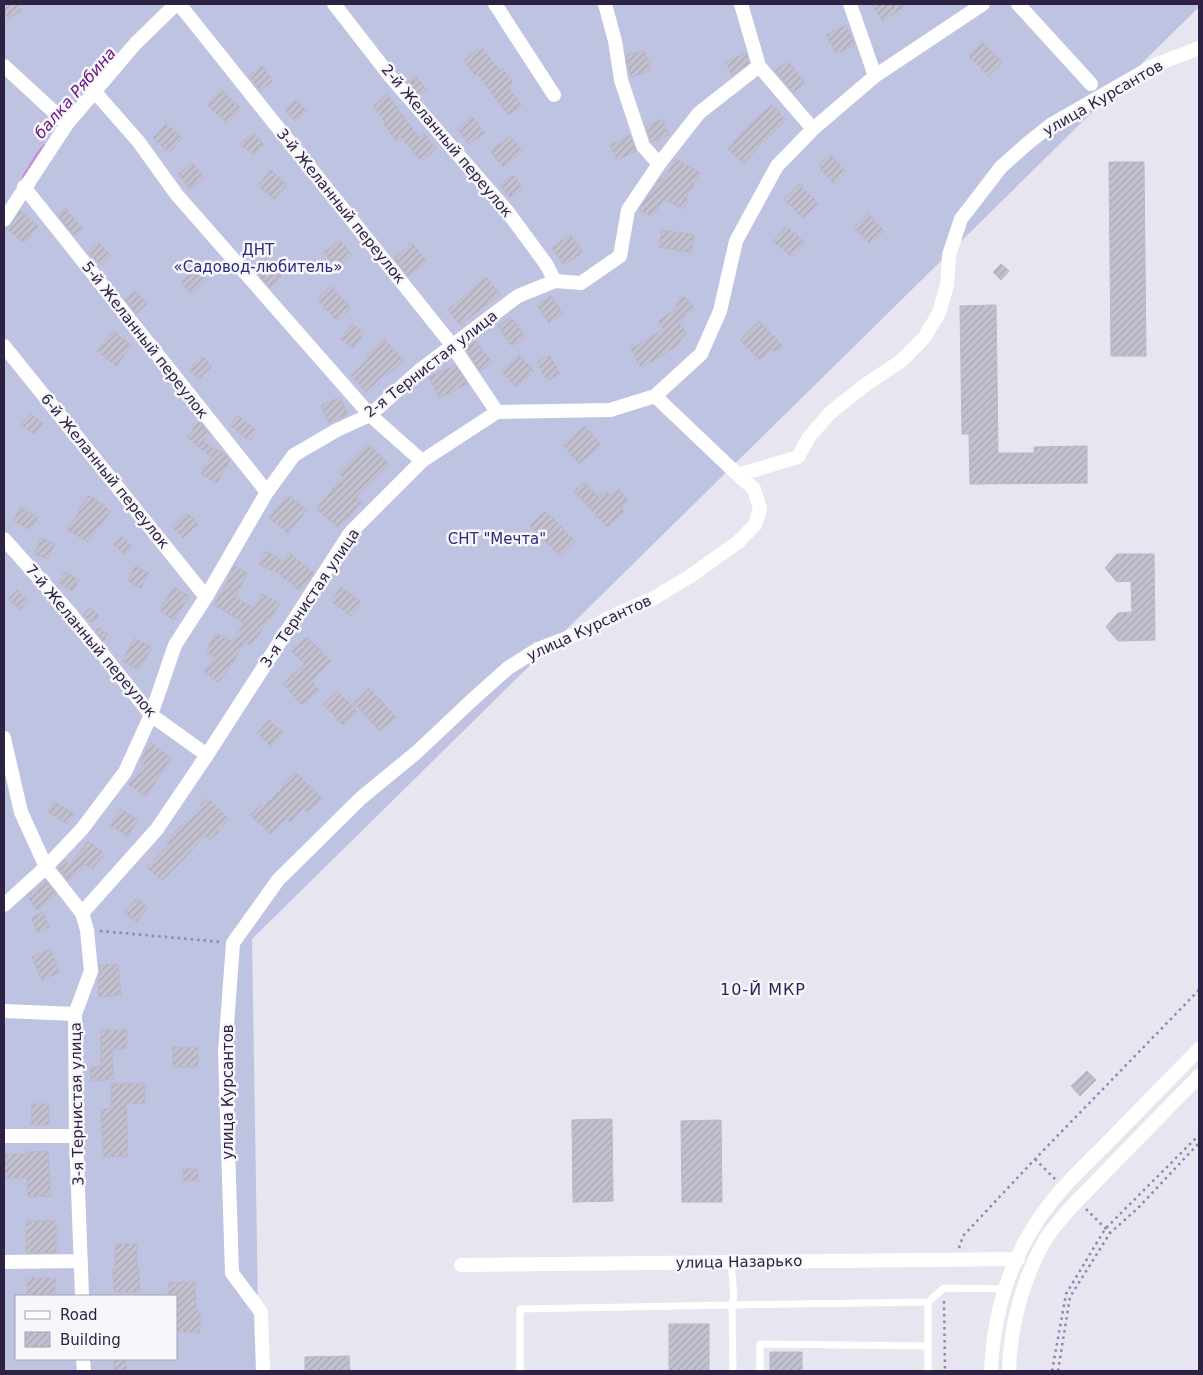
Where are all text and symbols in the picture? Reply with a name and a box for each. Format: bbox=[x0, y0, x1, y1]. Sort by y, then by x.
water label: балка Рябина bbox=[30, 44, 120, 142]
street label: улица Курсантов bbox=[1040, 56, 1166, 140]
street label: 2-й Желанный переулок bbox=[378, 61, 516, 221]
street label: 3-й Желанный переулок bbox=[273, 125, 409, 287]
park label: ДНТ «Садовод-любитель» bbox=[174, 241, 342, 276]
street label: 5-й Желанный переулок bbox=[78, 258, 212, 422]
street label: 2-я Тернистая улица bbox=[361, 306, 501, 422]
street label: 6-й Желанный переулок bbox=[37, 390, 173, 552]
street label: 3-я Тернистая улица bbox=[257, 525, 363, 671]
park label: СНТ "Мечта" bbox=[448, 530, 546, 548]
street label: 7-й Желанный переулок bbox=[22, 561, 160, 721]
street label: улица Курсантов bbox=[524, 591, 654, 665]
district label: 10-Й МКР bbox=[720, 980, 806, 999]
street label: 3-я Тернистая улица bbox=[67, 1022, 87, 1186]
street label: улица Курсантов bbox=[219, 1024, 237, 1160]
street label: улица Назарько bbox=[676, 1252, 802, 1272]
legend bbox=[15, 1295, 178, 1360]
text: Road bbox=[60, 1306, 98, 1324]
text: Building bbox=[60, 1331, 121, 1349]

